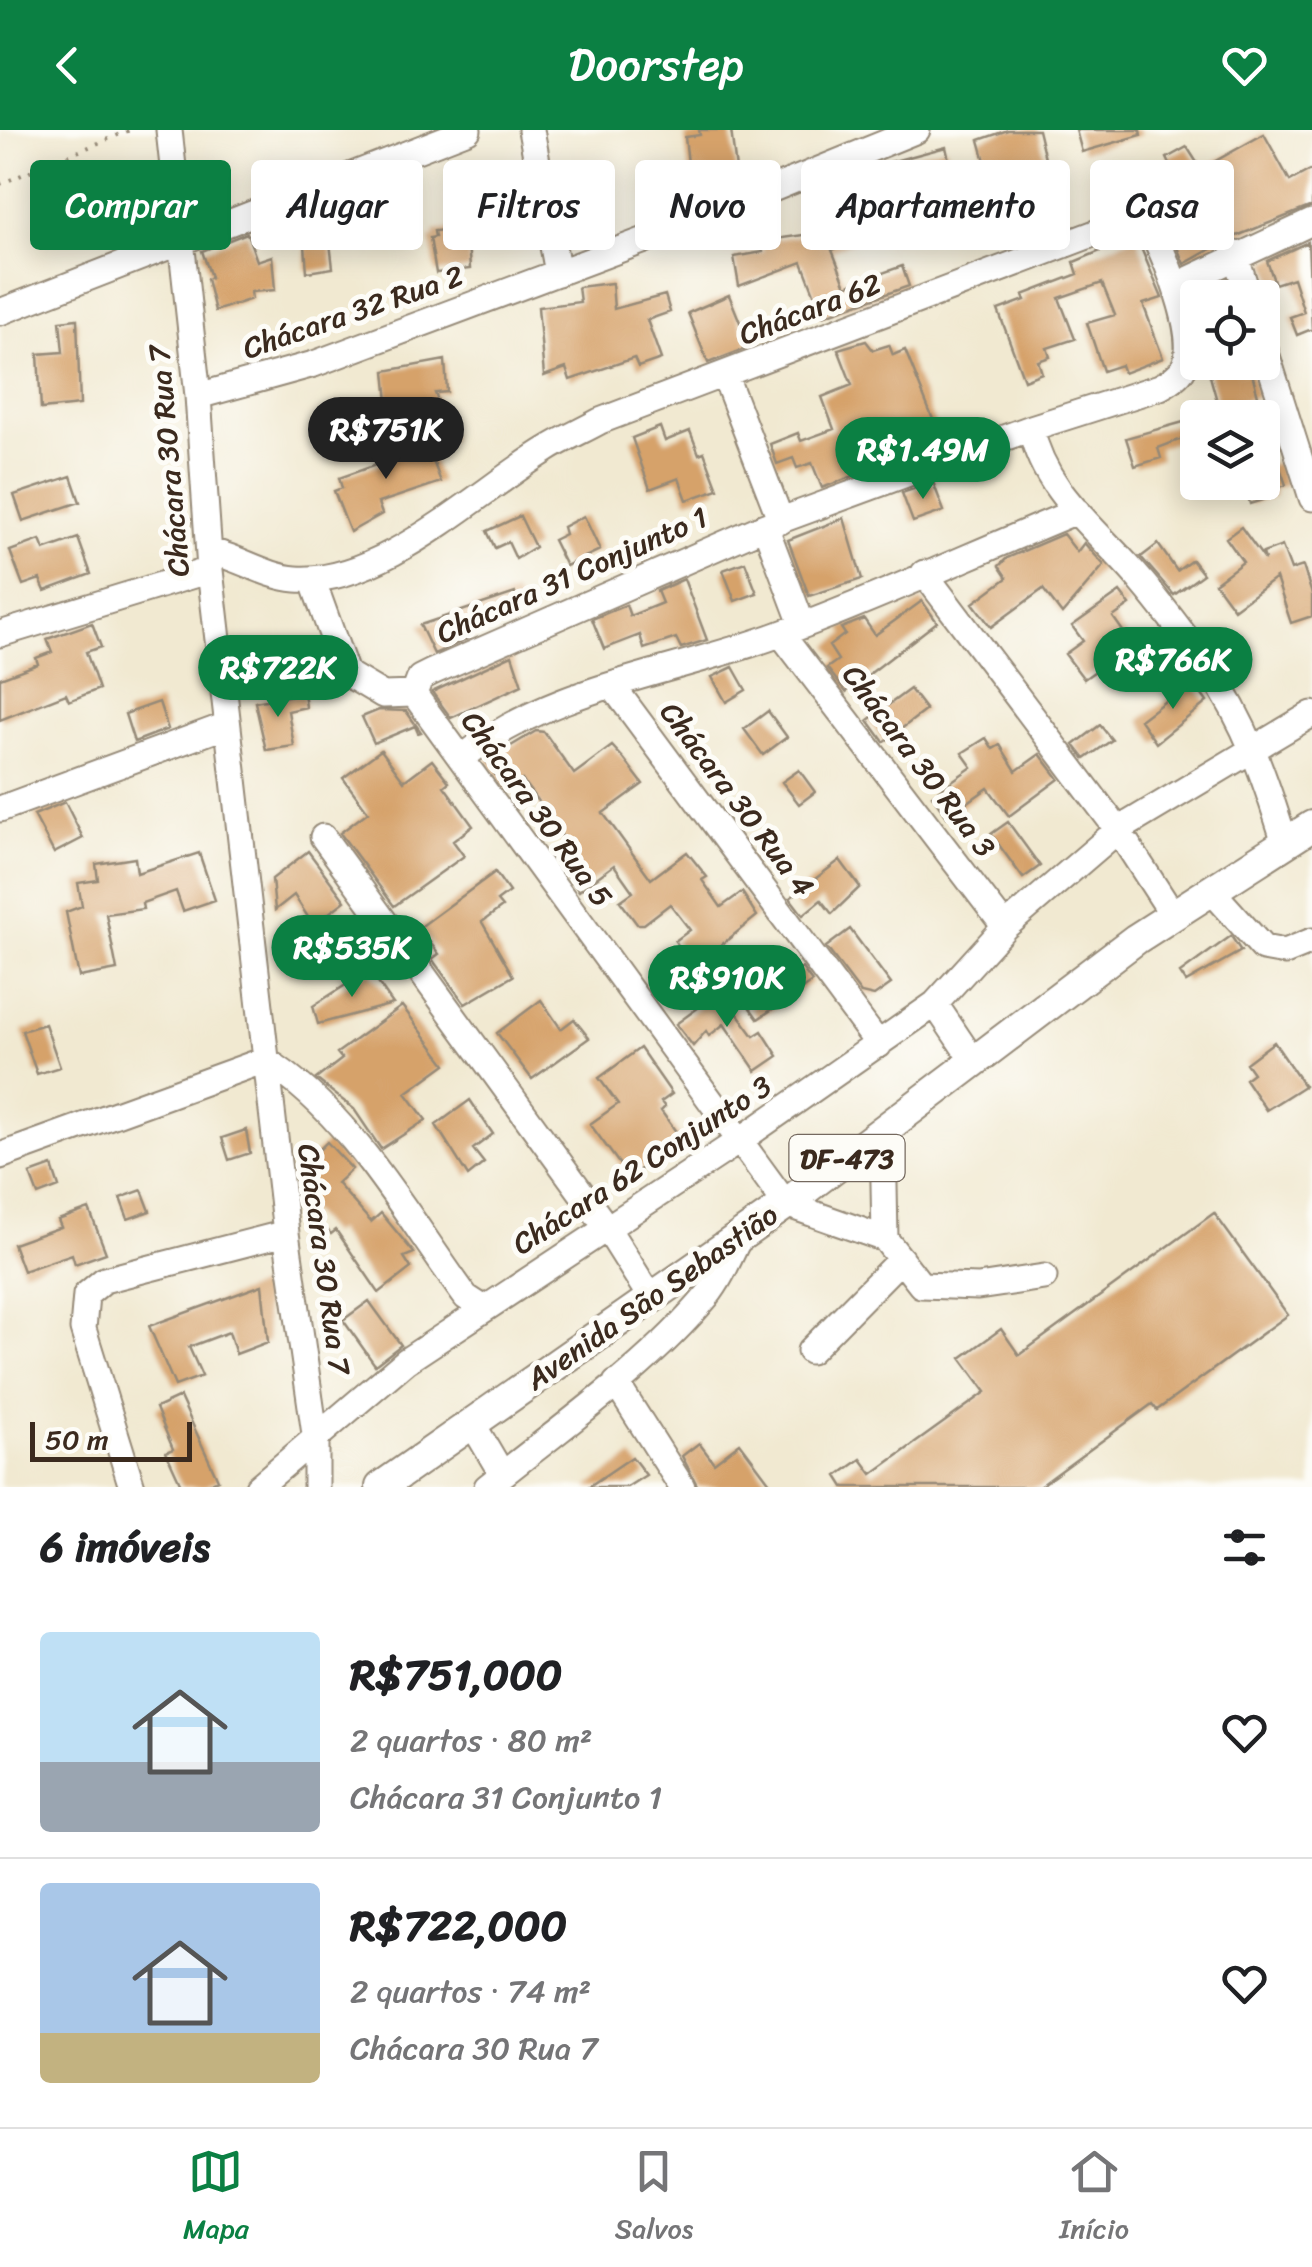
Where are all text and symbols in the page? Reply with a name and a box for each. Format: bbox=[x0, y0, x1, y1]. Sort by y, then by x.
text: Doorstep bbox=[568, 25, 744, 105]
icon: back bbox=[40, 38, 95, 93]
icon: heart bbox=[1217, 38, 1272, 93]
chip: Comprar bbox=[30, 160, 231, 250]
chip: Alugar bbox=[251, 160, 423, 250]
chip: Filtros bbox=[443, 160, 615, 250]
chip: Novo bbox=[635, 160, 781, 250]
chip: Apartamento bbox=[801, 160, 1070, 250]
chip: Casa bbox=[1090, 160, 1234, 250]
street label: Chácara 32 Rua 2 bbox=[235, 249, 471, 375]
street label: Chácara 62 bbox=[731, 257, 889, 361]
map controls bbox=[1180, 280, 1280, 500]
button: locate bbox=[1180, 280, 1280, 380]
street label: Chácara 30 Rua 7 bbox=[132, 341, 206, 579]
pin: R$751K bbox=[305, 397, 467, 482]
button: layers bbox=[1180, 400, 1280, 500]
text: R$751K bbox=[330, 401, 442, 458]
pin: R$1.49M bbox=[831, 417, 1015, 502]
text: R$1.49M bbox=[857, 421, 989, 478]
street label: Chácara 31 Conjunto 1 bbox=[427, 491, 717, 659]
pin: R$766K bbox=[1092, 627, 1254, 712]
text: R$766K bbox=[1115, 631, 1231, 688]
pin: R$722K bbox=[197, 635, 359, 720]
text: R$722K bbox=[220, 639, 336, 696]
street label: Chácara 30 Rua 3 bbox=[828, 652, 1010, 870]
street label: Chácara 30 Rua 4 bbox=[645, 689, 829, 909]
street label: Chácara 30 Rua 5 bbox=[447, 699, 627, 919]
pin: R$535K bbox=[271, 915, 433, 1000]
text: R$535K bbox=[293, 919, 411, 976]
pin: R$910K bbox=[646, 945, 808, 1030]
text: R$910K bbox=[670, 949, 784, 1006]
street label: Chácara 62 Conjunto 3 bbox=[501, 1060, 783, 1270]
road number: DF-473 bbox=[790, 1135, 904, 1181]
street label: Chácara 30 Rua 7 bbox=[281, 1140, 367, 1380]
street label: Avenida São Sebastião bbox=[513, 1189, 790, 1406]
text: 50 m bbox=[45, 1415, 109, 1464]
scale bar bbox=[30, 1417, 192, 1462]
text: 6 imóveis bbox=[40, 1510, 210, 1584]
icon: filters bbox=[1217, 1520, 1272, 1575]
text: R$751,000 bbox=[350, 1638, 562, 1712]
icon: home bbox=[120, 1672, 240, 1792]
icon: heart bbox=[1217, 1705, 1272, 1760]
text: 2 quartos · 80 m² bbox=[350, 1712, 592, 1769]
text: Chácara 31 Conjunto 1 bbox=[350, 1769, 662, 1826]
text: R$722,000 bbox=[350, 1889, 567, 1963]
icon: home bbox=[120, 1923, 240, 2043]
icon: heart bbox=[1217, 1956, 1272, 2011]
text: 2 quartos · 74 m² bbox=[350, 1963, 591, 2020]
text: Chácara 30 Rua 7 bbox=[350, 2020, 598, 2077]
tab: Mapa bbox=[183, 2144, 249, 2253]
tab: Salvos bbox=[615, 2144, 693, 2253]
tab: Início bbox=[1059, 2144, 1129, 2253]

